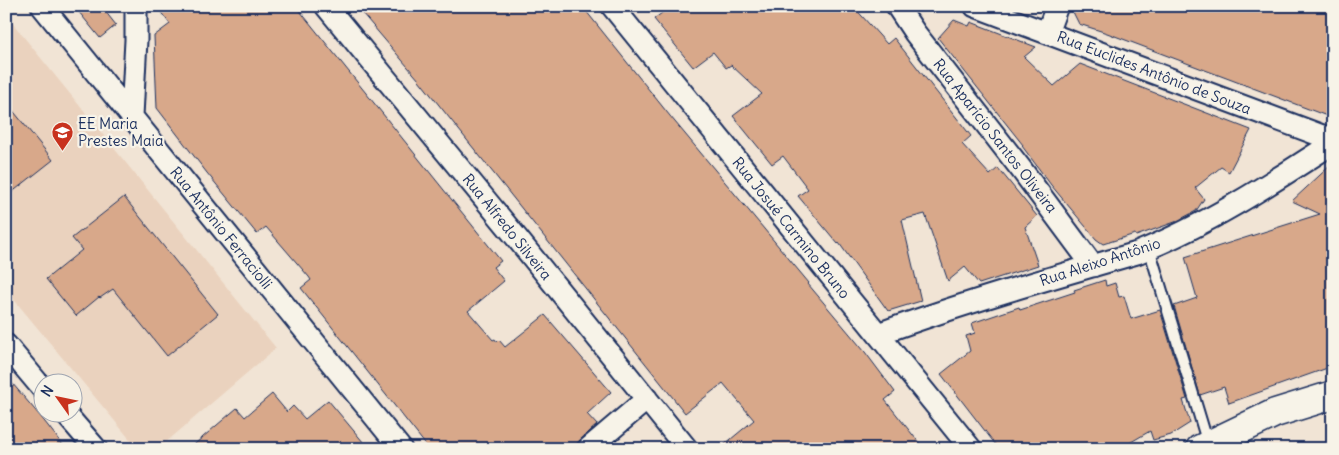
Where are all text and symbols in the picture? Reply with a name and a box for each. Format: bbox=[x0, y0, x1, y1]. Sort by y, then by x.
street label: Rua Euclides Antônio de Souza bbox=[1054, 27, 1254, 119]
street label: Rua Aparício Santos Oliveira bbox=[929, 55, 1062, 217]
place label: EE Maria Prestes Maia bbox=[78, 114, 164, 150]
school or university icon: EE Maria Prestes Maia bbox=[50, 121, 74, 152]
street label: Rua Josué Carmino Bruno bbox=[728, 153, 854, 302]
street label: Rua Antônio Ferraciolli bbox=[166, 163, 277, 293]
street label: Rua Alfredo Silveira bbox=[459, 170, 556, 284]
street label: Rua Aleixo Antônio bbox=[1037, 233, 1163, 290]
north arrow bbox=[32, 372, 82, 422]
text: N bbox=[37, 382, 57, 400]

